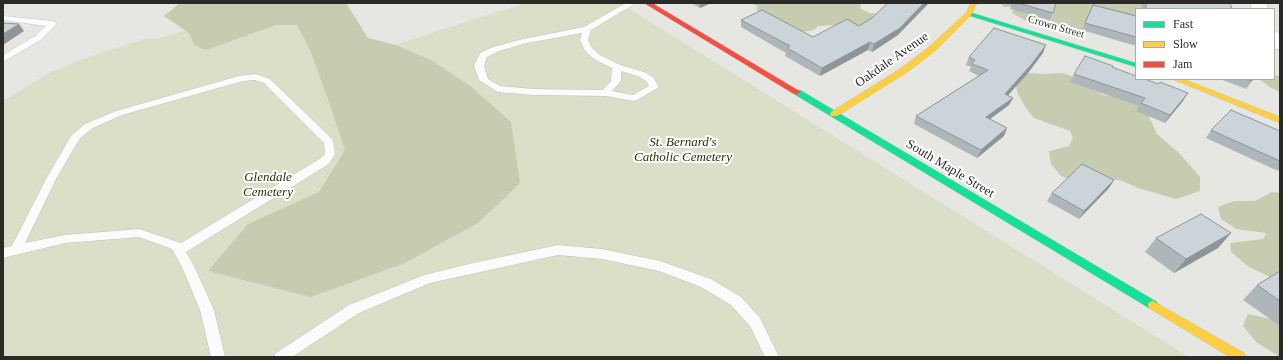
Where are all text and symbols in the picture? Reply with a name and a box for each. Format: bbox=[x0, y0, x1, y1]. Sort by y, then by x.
legend bbox=[1135, 8, 1275, 80]
street label: Crown Street bbox=[1026, 13, 1086, 41]
text: Fast bbox=[1173, 17, 1193, 31]
street label: Oakdale Avenue bbox=[852, 29, 932, 91]
text: Slow bbox=[1173, 37, 1198, 51]
text: Jam bbox=[1173, 57, 1192, 71]
park label: St. Bernard's Catholic Cemetery bbox=[634, 135, 732, 166]
street label: South Maple Street bbox=[903, 136, 997, 202]
park label: Glendale Cemetery bbox=[243, 170, 293, 201]

